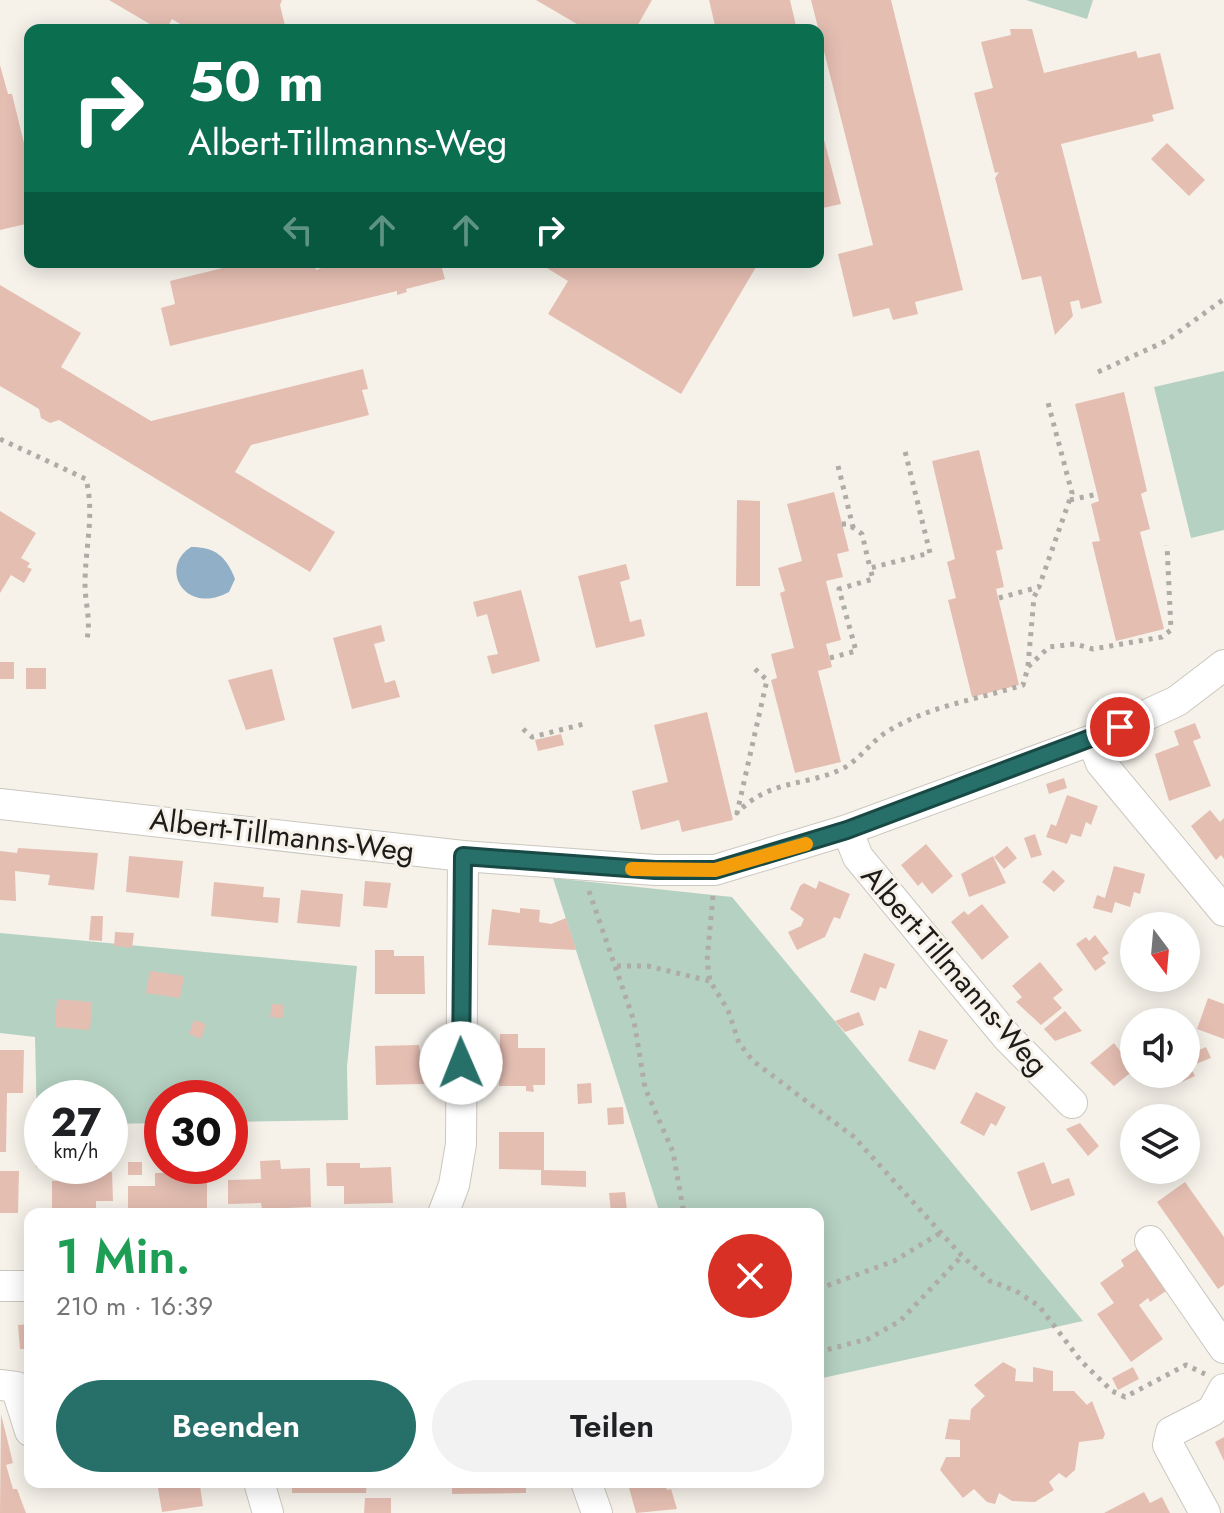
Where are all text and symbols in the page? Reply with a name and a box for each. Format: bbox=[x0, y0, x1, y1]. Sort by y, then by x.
text: 50 m bbox=[188, 41, 324, 122]
icon: right bbox=[56, 56, 160, 160]
text: Albert-Tillmanns-Weg bbox=[188, 116, 507, 168]
icon: left bbox=[276, 208, 320, 252]
icon: ahead bbox=[360, 208, 404, 252]
icon: ahead bbox=[444, 208, 488, 252]
icon: right bbox=[528, 208, 572, 252]
pin bbox=[1086, 693, 1154, 761]
icon: arrive bbox=[1098, 705, 1142, 749]
street label: Albert-Tillmanns-Weg bbox=[147, 797, 417, 873]
street label: Albert-Tillmanns-Weg bbox=[851, 855, 1059, 1085]
north arrow bbox=[1120, 912, 1200, 992]
map controls bbox=[1120, 912, 1200, 1184]
button: sound bbox=[1120, 1008, 1200, 1088]
position arrow bbox=[419, 1021, 503, 1105]
speed limit sign: 30 bbox=[144, 1080, 248, 1184]
text: 27 bbox=[51, 1093, 101, 1151]
button: layers bbox=[1120, 1104, 1200, 1184]
text: km/h bbox=[53, 1137, 99, 1166]
text: 1 Min. bbox=[56, 1222, 191, 1291]
button: close bbox=[708, 1234, 792, 1318]
text: 210 m · 16:39 bbox=[56, 1287, 213, 1325]
button: Beenden bbox=[56, 1380, 416, 1472]
button: Teilen bbox=[432, 1380, 792, 1472]

